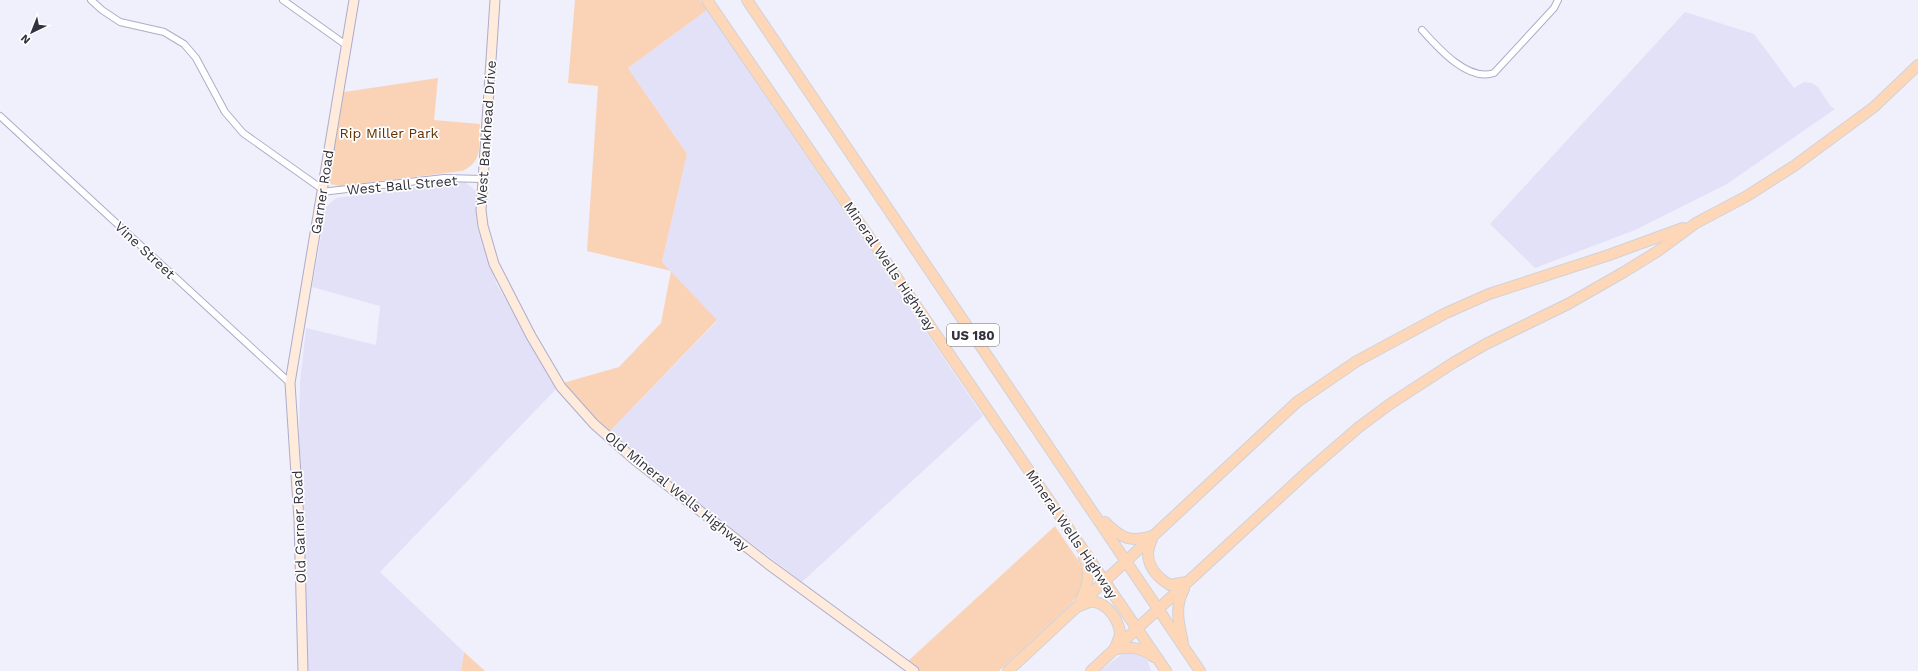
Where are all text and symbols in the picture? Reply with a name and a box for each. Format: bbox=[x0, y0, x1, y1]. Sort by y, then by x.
north arrow bbox=[12, 12, 52, 52]
text: N bbox=[18, 31, 33, 46]
street label: West Bankhead Drive bbox=[473, 60, 499, 206]
park label: Rip Miller Park bbox=[339, 125, 439, 141]
street label: Garner Road bbox=[307, 149, 337, 235]
street label: West Ball Street bbox=[346, 172, 458, 198]
street label: Mineral Wells Highway bbox=[841, 198, 940, 334]
street label: Vine Street bbox=[112, 218, 179, 282]
road number: US 180 bbox=[947, 324, 999, 346]
street label: Old Mineral Wells Highway bbox=[602, 428, 753, 554]
street label: Mineral Wells Highway bbox=[1023, 466, 1122, 602]
street label: Old Garner Road bbox=[289, 470, 309, 584]

